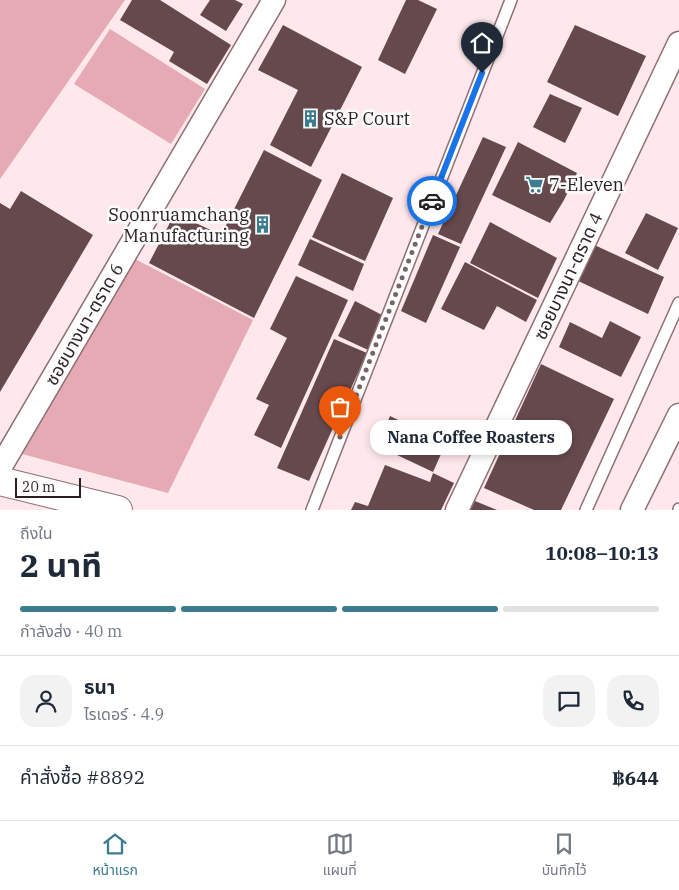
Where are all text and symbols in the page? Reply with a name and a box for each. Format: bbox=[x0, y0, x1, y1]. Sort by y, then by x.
pin bbox=[461, 22, 503, 73]
icon: home bbox=[468, 29, 496, 57]
place label: S&P Court bbox=[324, 107, 410, 130]
building icon: S&P Court bbox=[300, 108, 320, 128]
place label: 7-Eleven bbox=[549, 173, 624, 196]
supermarket icon: 7-Eleven bbox=[525, 174, 545, 194]
courier bbox=[407, 176, 457, 226]
icon: car bbox=[418, 187, 446, 215]
place label: Soonruamchang Manufacturing bbox=[108, 203, 249, 247]
street label: ซอยบางนา-ตราด 4 bbox=[528, 209, 608, 343]
building icon: Soonruamchang Manufacturing bbox=[253, 214, 273, 234]
street label: ซอยบางนา-ตราด 6 bbox=[40, 259, 128, 389]
pin bbox=[319, 386, 361, 437]
icon: bag bbox=[326, 393, 354, 421]
callout: Nana Coffee Roasters bbox=[370, 420, 572, 454]
text: Nana Coffee Roasters bbox=[387, 427, 555, 447]
scale bar bbox=[15, 475, 81, 498]
text: 20 m bbox=[22, 478, 55, 496]
text: ถึงใน bbox=[20, 523, 53, 543]
text: 10:08–10:13 bbox=[545, 541, 659, 565]
text: 2 นาที bbox=[20, 544, 102, 586]
text: กำลังส่ง · 40 m bbox=[20, 621, 122, 641]
button: person bbox=[20, 675, 72, 727]
text: ธนา bbox=[84, 675, 115, 699]
button: chat bbox=[543, 675, 595, 727]
button: phone bbox=[607, 675, 659, 727]
text: ไรเดอร์ · 4.9 bbox=[84, 704, 164, 724]
text: คำสั่งซื้อ #8892 bbox=[20, 765, 145, 789]
text: ฿644 bbox=[612, 766, 659, 790]
tab: หน้าแรก bbox=[92, 830, 138, 881]
tab: แผนที่ bbox=[323, 830, 357, 881]
tab: บันทึกไว้ bbox=[542, 830, 587, 881]

